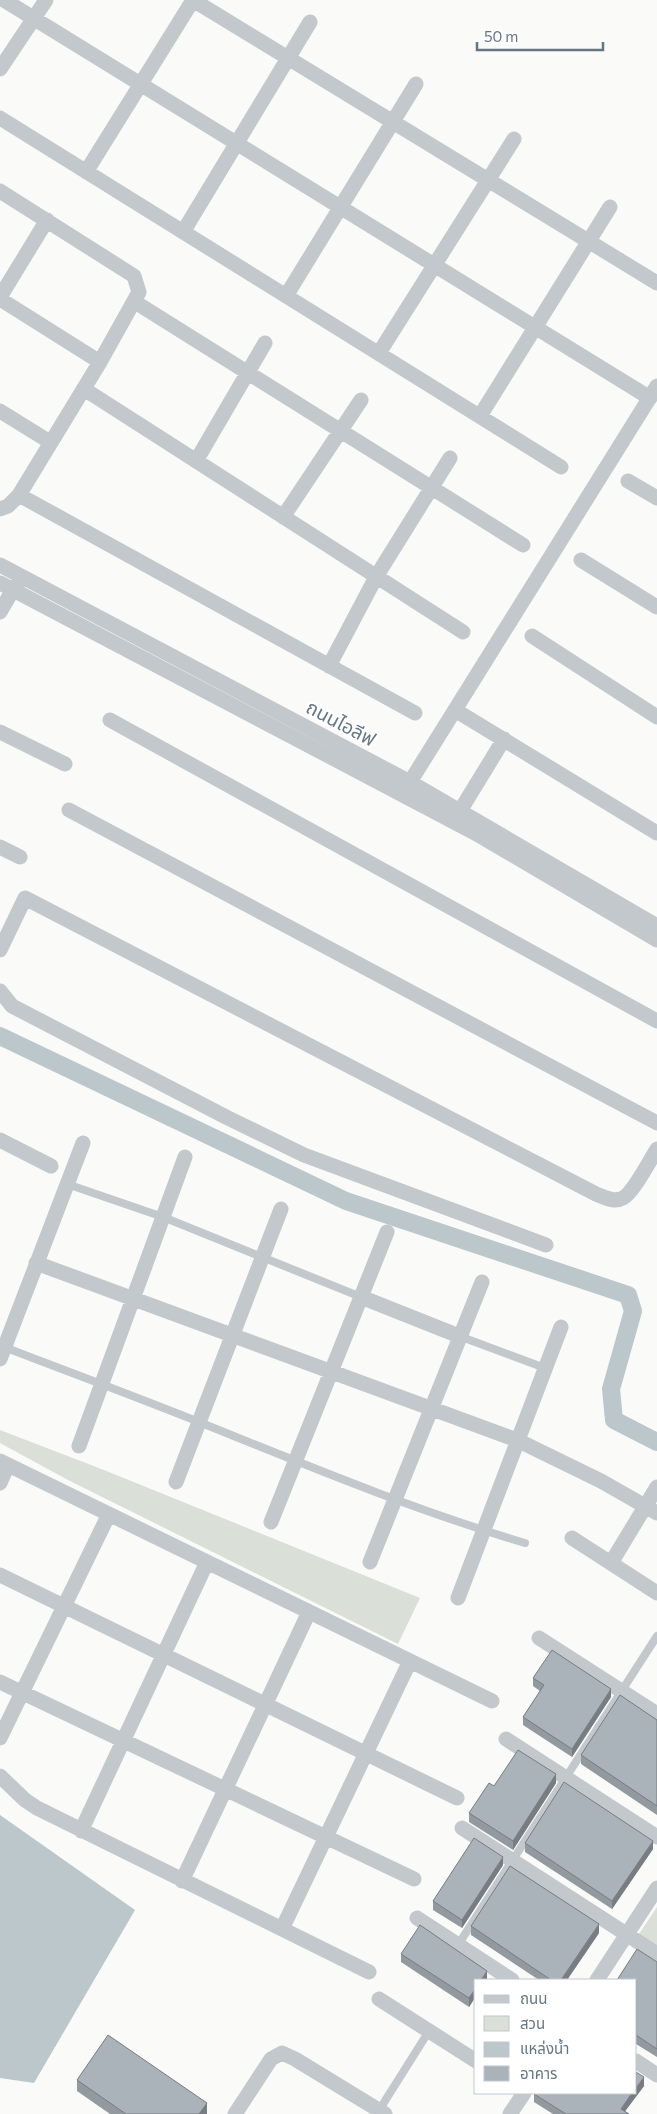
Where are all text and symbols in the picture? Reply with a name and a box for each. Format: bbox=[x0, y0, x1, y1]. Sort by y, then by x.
scale bar bbox=[477, 20, 603, 52]
text: 50 m bbox=[484, 27, 518, 45]
street label: ถนนไอลีฟ bbox=[303, 695, 380, 750]
legend bbox=[474, 1979, 637, 2094]
text: ถนน bbox=[520, 1989, 547, 2007]
text: สวน bbox=[520, 2014, 545, 2032]
text: แหล่งน้ำ bbox=[520, 2038, 569, 2057]
text: อาคาร bbox=[520, 2064, 557, 2082]

